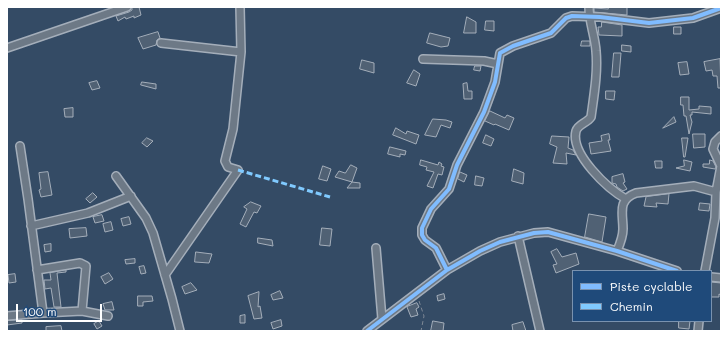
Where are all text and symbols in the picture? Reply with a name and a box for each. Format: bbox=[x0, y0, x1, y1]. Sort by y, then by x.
legend bbox=[572, 270, 712, 322]
text: Piste cyclable bbox=[610, 278, 692, 294]
scale bar bbox=[18, 296, 104, 322]
text: Chemin bbox=[610, 298, 653, 314]
text: 100 m bbox=[23, 303, 57, 319]

